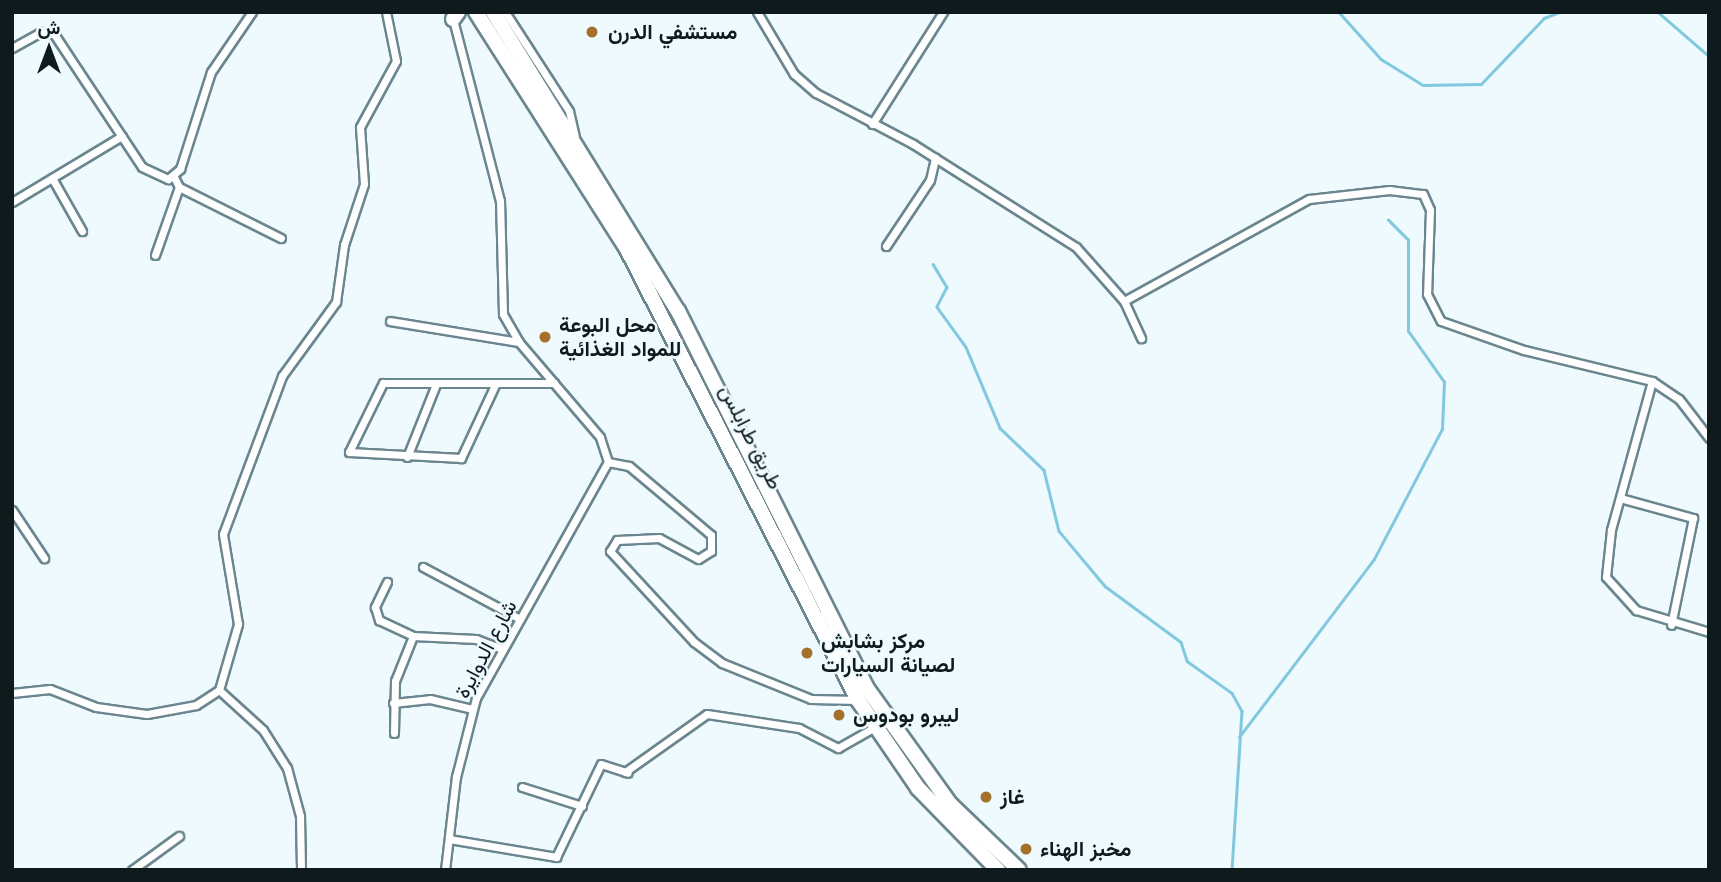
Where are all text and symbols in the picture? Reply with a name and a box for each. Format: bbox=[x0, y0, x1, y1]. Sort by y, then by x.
north arrow bbox=[14, 14, 84, 84]
text: ش bbox=[38, 16, 60, 39]
place label: مستشفي الدرن bbox=[608, 19, 737, 45]
marker: مستشفي الدرن bbox=[582, 22, 602, 42]
place label: محل البوعة للمواد الغذائية bbox=[559, 312, 681, 362]
marker: محل البوعة للمواد الغذائية bbox=[537, 329, 553, 345]
street label: طريق طرابلس bbox=[714, 380, 788, 494]
street label: شارع الدوايرة bbox=[450, 596, 522, 702]
place label: مركز بشابش لصيانة السيارات bbox=[821, 628, 955, 678]
marker: مركز بشابش لصيانة السيارات bbox=[799, 645, 815, 661]
place label: ليبرو بودوس bbox=[853, 702, 959, 728]
marker: ليبرو بودوس bbox=[831, 707, 847, 723]
place label: غاز bbox=[1000, 784, 1025, 810]
marker: غاز bbox=[978, 789, 994, 805]
place label: مخبز الهناء bbox=[1040, 836, 1131, 862]
marker: مخبز الهناء bbox=[1018, 841, 1034, 857]

